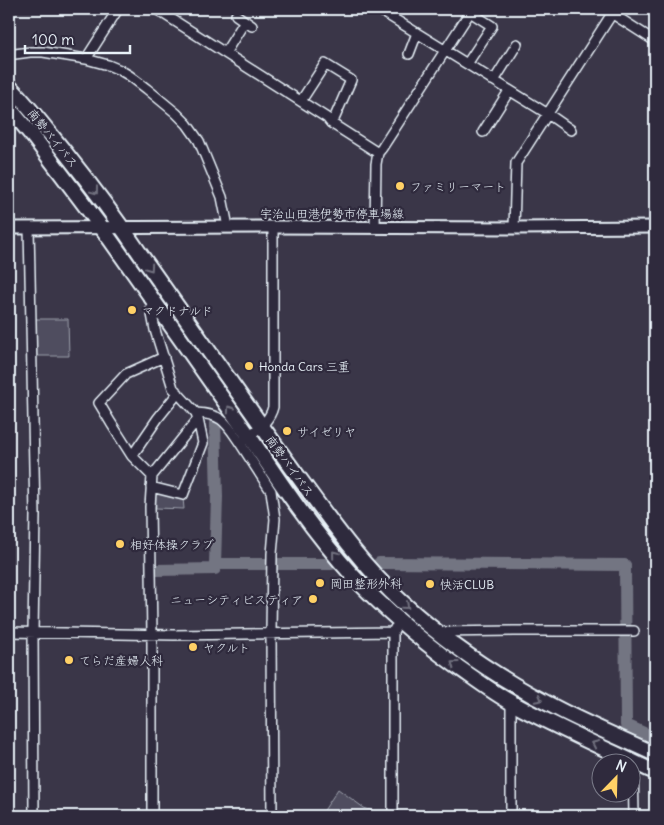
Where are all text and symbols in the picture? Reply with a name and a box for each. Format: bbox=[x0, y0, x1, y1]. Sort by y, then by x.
scale bar bbox=[25, 22, 130, 54]
text: 100 m bbox=[32, 30, 74, 49]
street label: 南勢バイパス bbox=[25, 105, 81, 171]
place label: ファミリーマート bbox=[410, 179, 506, 194]
marker: ファミリーマート bbox=[394, 180, 406, 192]
one-way arrow bbox=[89, 185, 98, 195]
street label: 宇治山田港伊勢市停車場線 bbox=[260, 206, 404, 221]
one-way arrow bbox=[144, 262, 153, 272]
place label: マクドナルド bbox=[142, 303, 213, 318]
marker: マクドナルド bbox=[126, 304, 138, 316]
place label: Honda Cars 三重 bbox=[259, 359, 350, 374]
marker: Honda Cars 三重 bbox=[243, 360, 255, 372]
one-way arrow bbox=[227, 405, 236, 414]
place label: サイゼリヤ bbox=[297, 424, 356, 439]
marker: サイゼリヤ bbox=[281, 425, 293, 437]
street label: 南勢バイパス bbox=[263, 433, 317, 499]
place label: 相好体操クラブ bbox=[130, 537, 214, 552]
marker: 相好体操クラブ bbox=[114, 538, 126, 550]
one-way arrow bbox=[331, 551, 340, 560]
place label: 岡田整形外科 bbox=[330, 576, 402, 591]
marker: 岡田整形外科 bbox=[314, 577, 326, 589]
place label: 快活CLUB bbox=[440, 577, 494, 592]
marker: 快活CLUB bbox=[424, 578, 436, 590]
place label: ニューシティビスティア bbox=[170, 592, 303, 607]
marker: ニューシティビスティア bbox=[307, 593, 319, 605]
one-way arrow bbox=[401, 600, 410, 609]
place label: ヤクルト bbox=[203, 640, 250, 655]
marker: ヤクルト bbox=[187, 641, 199, 653]
place label: てらだ産婦人科 bbox=[79, 653, 163, 668]
marker: てらだ産婦人科 bbox=[63, 654, 75, 666]
one-way arrow bbox=[450, 661, 460, 670]
one-way arrow bbox=[534, 693, 543, 703]
one-way arrow bbox=[591, 739, 600, 750]
north arrow bbox=[592, 752, 642, 802]
text: N bbox=[613, 756, 629, 776]

